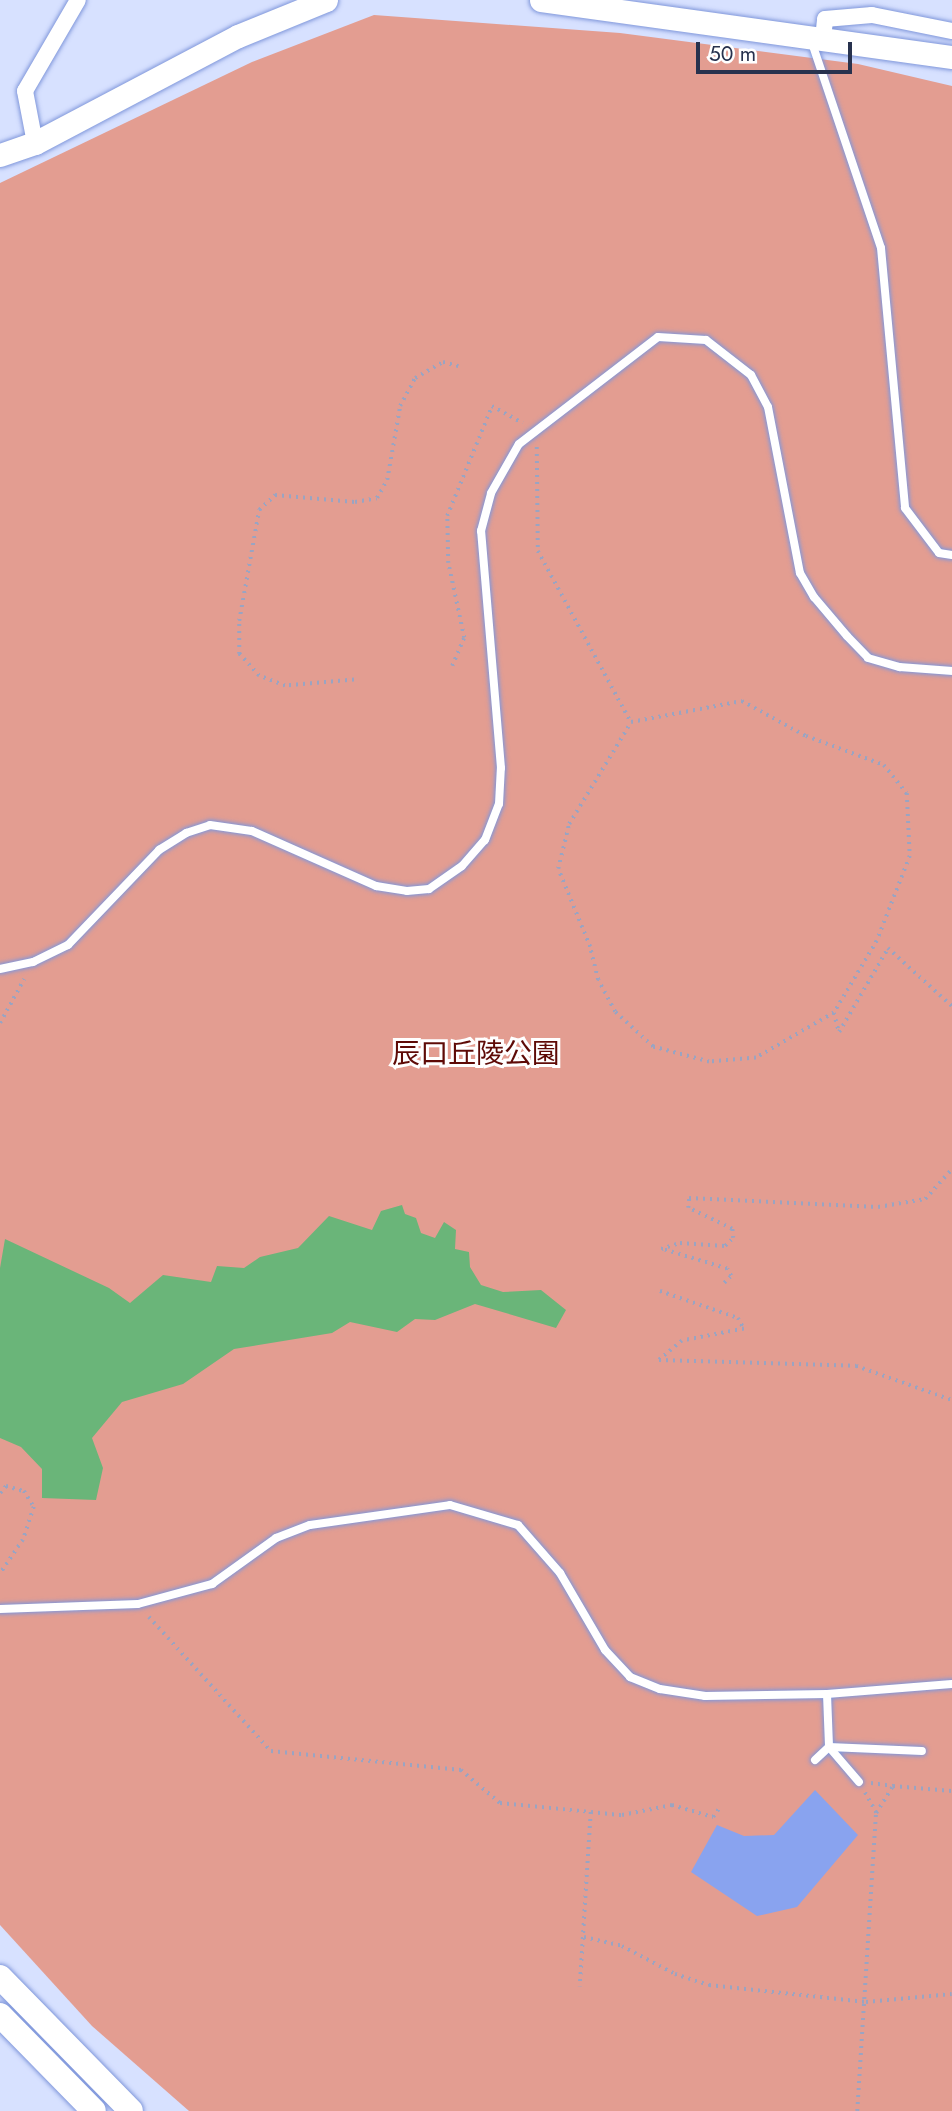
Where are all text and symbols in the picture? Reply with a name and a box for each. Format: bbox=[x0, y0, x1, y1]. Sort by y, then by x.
scale bar bbox=[700, 28, 856, 72]
text: 50 m bbox=[709, 39, 756, 69]
park label: 辰口丘陵公園 bbox=[392, 1037, 560, 1071]

